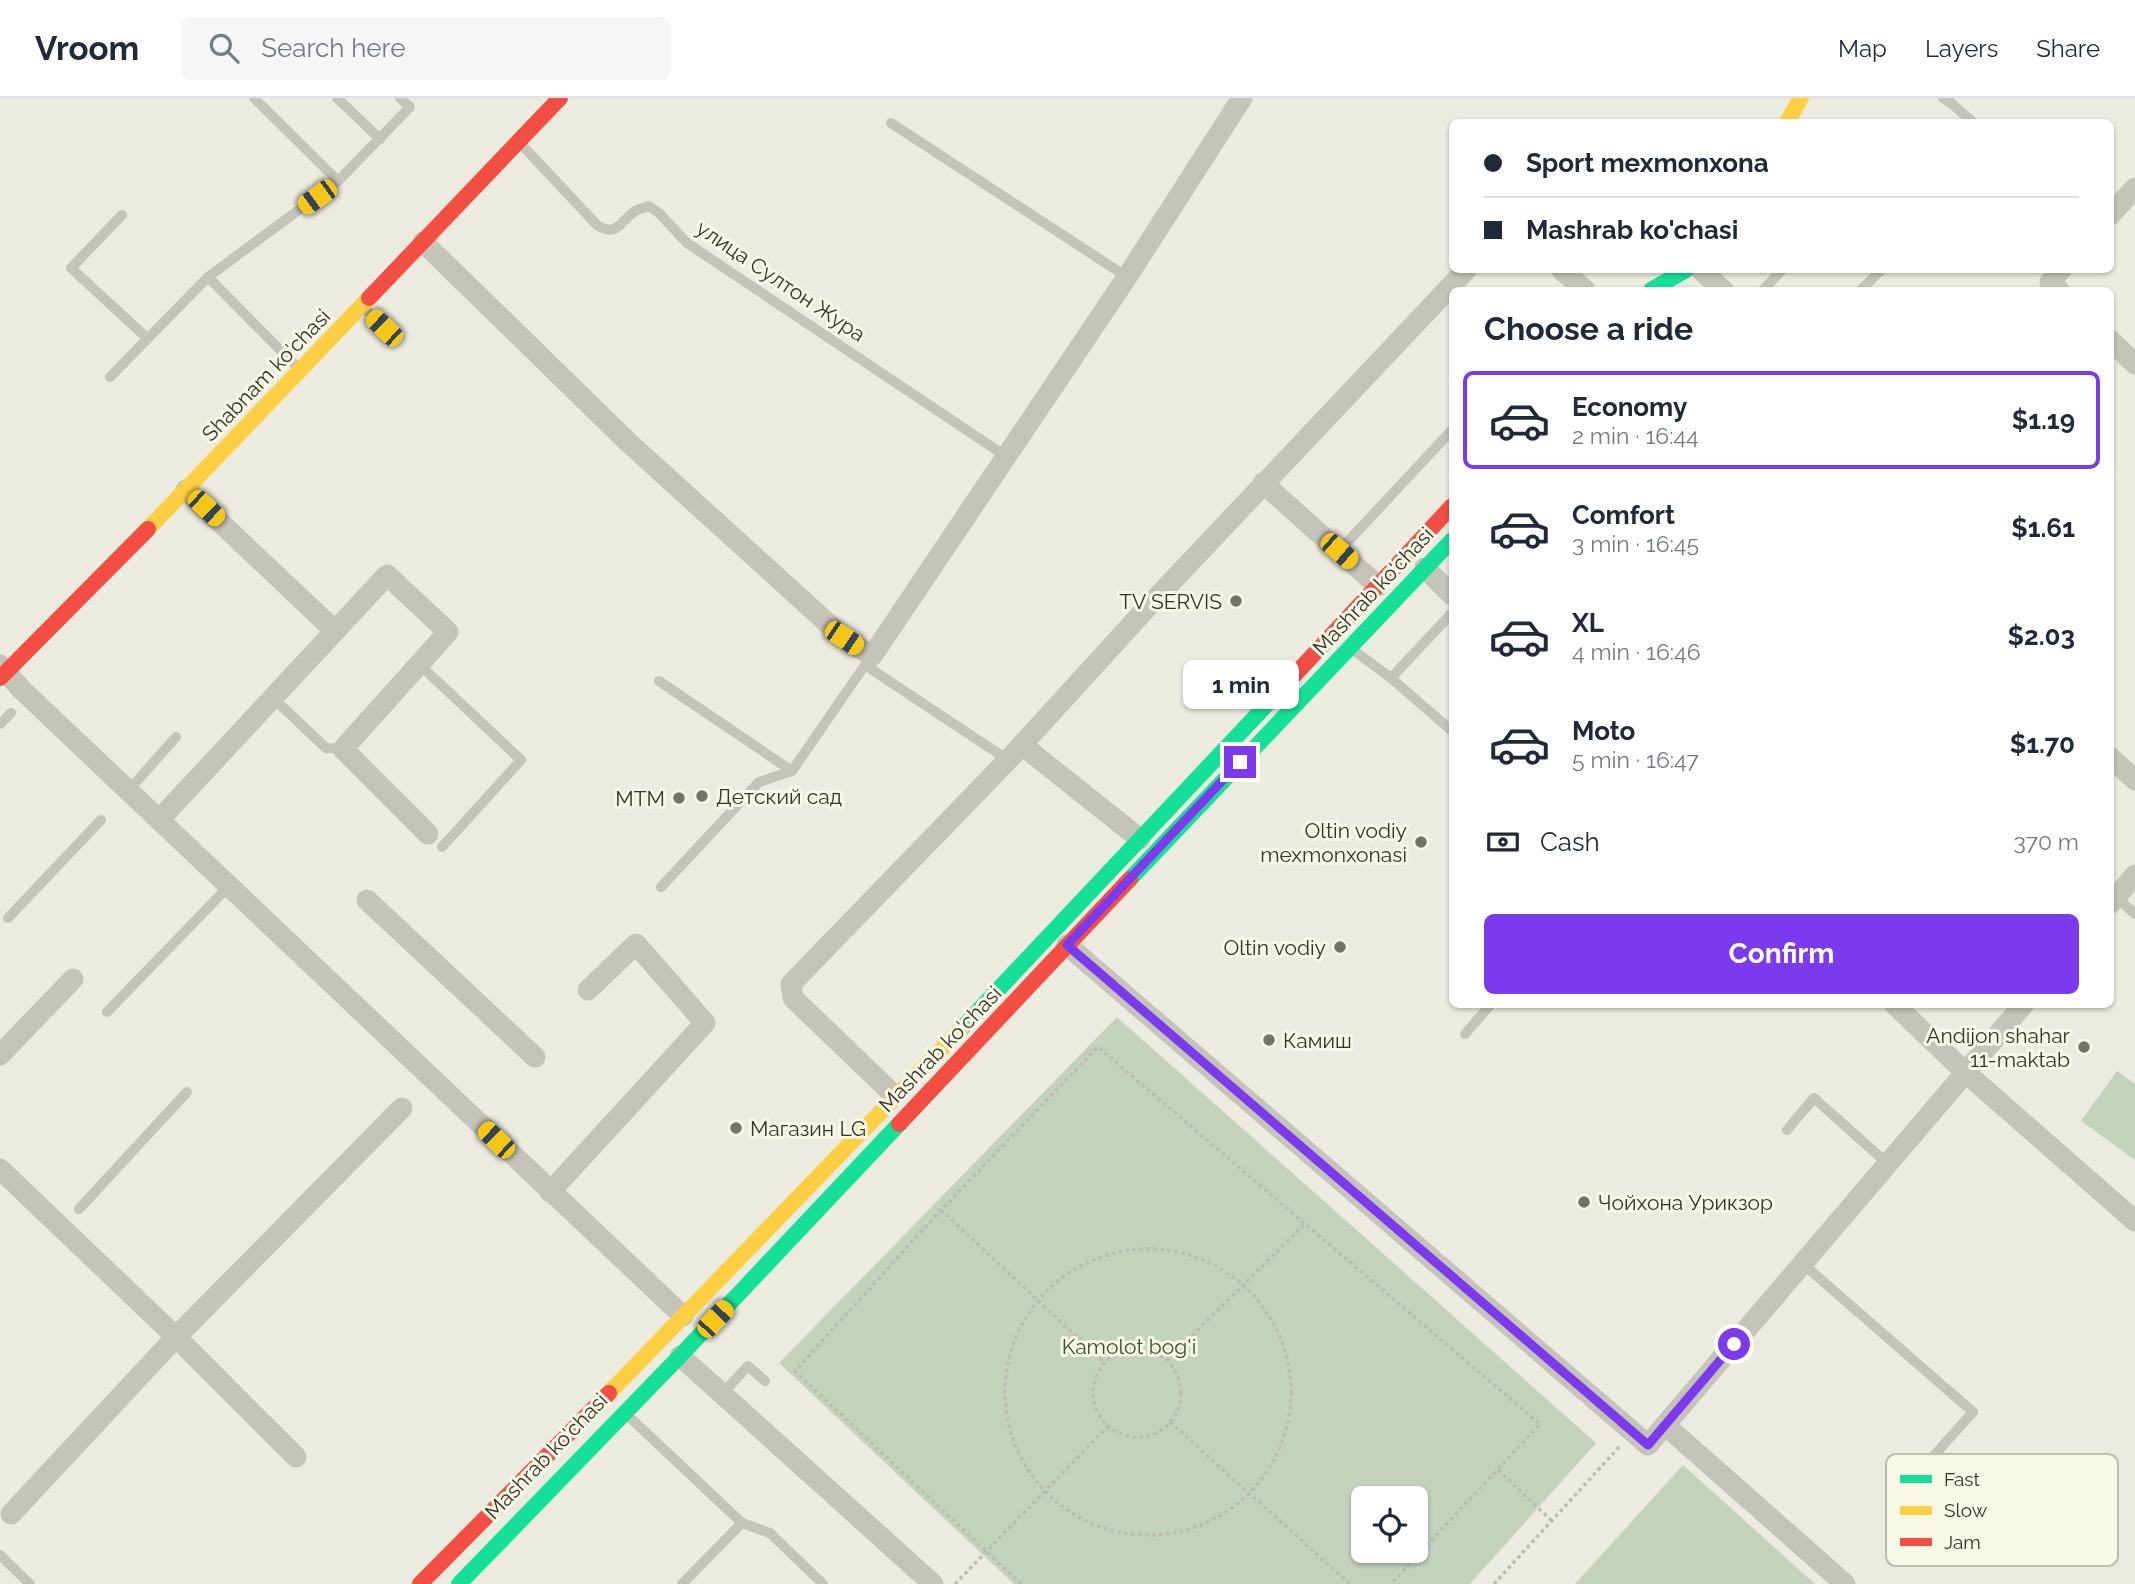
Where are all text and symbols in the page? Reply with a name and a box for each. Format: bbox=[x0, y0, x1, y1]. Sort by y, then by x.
search box bbox=[181, 17, 671, 80]
text: Vroom bbox=[35, 29, 139, 68]
icon: search bbox=[205, 29, 243, 67]
text: Search here bbox=[261, 33, 406, 63]
text: Map bbox=[1838, 34, 1887, 63]
text: Layers bbox=[1925, 34, 1998, 63]
text: Share bbox=[2036, 34, 2100, 63]
text: Sport mexmonxona bbox=[1526, 148, 1769, 178]
car bbox=[294, 176, 341, 218]
street label: улица Султон Жура bbox=[692, 215, 870, 347]
text: Mashrab ko'chasi bbox=[1526, 215, 1738, 245]
street label: Shabnam ko'chasi bbox=[197, 304, 335, 446]
car bbox=[362, 306, 407, 350]
text: Choose a ride bbox=[1484, 310, 1693, 347]
icon: car bbox=[1488, 389, 1551, 452]
text: Economy bbox=[1572, 392, 1687, 422]
text: $1.19 bbox=[2012, 405, 2075, 435]
text: 2 min · 16:44 bbox=[1572, 422, 1699, 449]
car bbox=[184, 486, 229, 530]
icon: car bbox=[1488, 497, 1551, 560]
text: Comfort bbox=[1572, 500, 1675, 530]
text: $1.61 bbox=[2011, 513, 2075, 543]
street label: Mashrab ko'chasi bbox=[1307, 522, 1439, 660]
car bbox=[1317, 529, 1362, 573]
text: 3 min · 16:45 bbox=[1572, 530, 1699, 557]
place label: TV SERVIS bbox=[1119, 589, 1222, 614]
marker: TV SERVIS bbox=[1228, 593, 1244, 609]
icon: car bbox=[1488, 605, 1551, 668]
text: XL bbox=[1572, 608, 1604, 638]
car bbox=[821, 618, 868, 658]
text: $2.03 bbox=[2008, 621, 2075, 651]
text: 4 min · 16:46 bbox=[1572, 638, 1701, 665]
callout: 1 min bbox=[1182, 660, 1298, 710]
text: 1 min bbox=[1212, 671, 1270, 698]
icon: car bbox=[1488, 713, 1551, 776]
text: Moto bbox=[1572, 716, 1635, 746]
text: $1.70 bbox=[2010, 729, 2075, 759]
route end bbox=[1224, 746, 1256, 778]
text: 5 min · 16:47 bbox=[1572, 746, 1699, 773]
place label: Детский сад bbox=[716, 784, 842, 809]
place label: MTM bbox=[615, 786, 665, 811]
marker: Детский сад bbox=[694, 788, 710, 804]
marker: MTM bbox=[671, 790, 687, 806]
place label: Oltin vodiy mexmonxonasi bbox=[1260, 818, 1407, 867]
icon: cash bbox=[1484, 823, 1522, 861]
text: Cash bbox=[1540, 827, 1600, 857]
text: 370 m bbox=[2014, 828, 2079, 855]
marker: Oltin vodiy mexmonxonasi bbox=[1413, 834, 1429, 850]
button: Confirm bbox=[1484, 914, 2079, 994]
place label: Oltin vodiy bbox=[1224, 935, 1326, 960]
marker: Oltin vodiy bbox=[1332, 939, 1348, 955]
street label: Mashrab ko'chasi bbox=[874, 981, 1006, 1117]
place label: Andijon shahar 11-maktab bbox=[1926, 1023, 2071, 1072]
place label: Камиш bbox=[1283, 1028, 1352, 1053]
marker: Камиш bbox=[1261, 1032, 1277, 1048]
marker: Andijon shahar 11-maktab bbox=[2076, 1039, 2092, 1055]
place label: Магазин LG bbox=[750, 1116, 866, 1141]
car bbox=[474, 1118, 519, 1162]
marker: Магазин LG bbox=[728, 1120, 744, 1136]
place label: Чойхона Урикзор bbox=[1598, 1190, 1773, 1215]
marker: Чойхона Урикзор bbox=[1576, 1194, 1592, 1210]
car bbox=[693, 1296, 738, 1342]
route start bbox=[1718, 1328, 1750, 1360]
park label: Kamolot bog'i bbox=[1062, 1334, 1196, 1359]
street label: Mashrab ko'chasi bbox=[480, 1388, 612, 1524]
legend bbox=[1886, 1454, 2118, 1566]
text: Fast bbox=[1944, 1468, 1980, 1490]
map controls bbox=[1351, 1486, 1428, 1563]
button: locate bbox=[1351, 1486, 1428, 1563]
text: Slow bbox=[1944, 1499, 1988, 1521]
text: Jam bbox=[1944, 1531, 1981, 1553]

